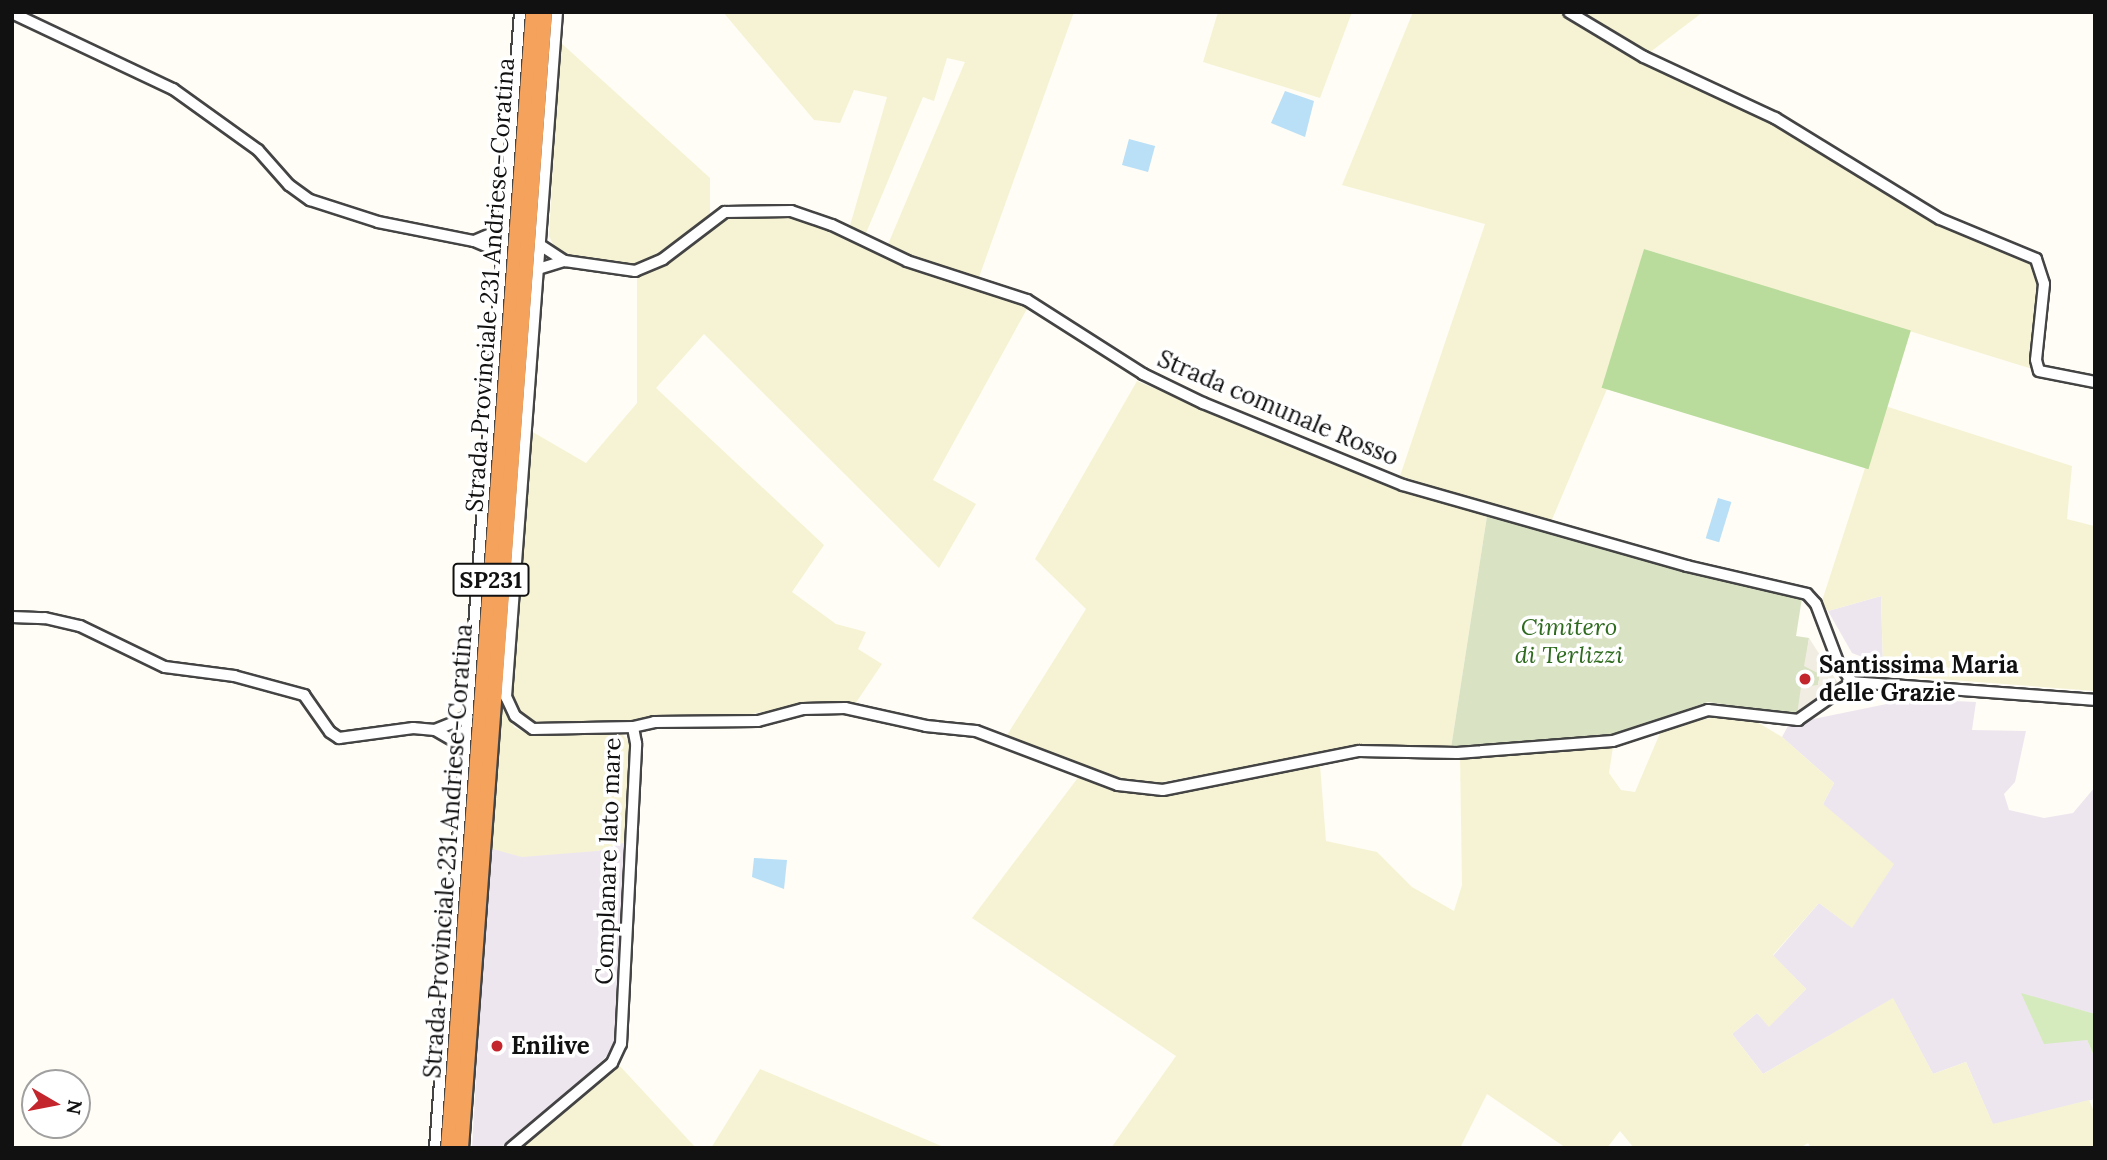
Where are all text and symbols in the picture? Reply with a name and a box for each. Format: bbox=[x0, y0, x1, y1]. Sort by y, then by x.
street label: Strada Provinciale 231 Andriese-Coratina bbox=[460, 57, 520, 513]
street label: Strada comunale Rosso bbox=[1153, 344, 1403, 472]
road number: SP231 bbox=[452, 560, 530, 600]
park label: Cimitero di Terlizzi bbox=[1515, 613, 1623, 669]
street label: Strada Provinciale 231 Andriese-Coratina bbox=[418, 623, 478, 1079]
place label: Santissima Maria delle Grazie bbox=[1819, 651, 2019, 707]
marker: Santissima Maria delle Grazie bbox=[1797, 671, 1813, 687]
street label: Complanare lato mare bbox=[589, 737, 627, 985]
place label: Enilive bbox=[511, 1032, 590, 1060]
marker: Enilive bbox=[489, 1038, 505, 1054]
north arrow bbox=[21, 1069, 91, 1139]
text: N bbox=[62, 1098, 88, 1117]

